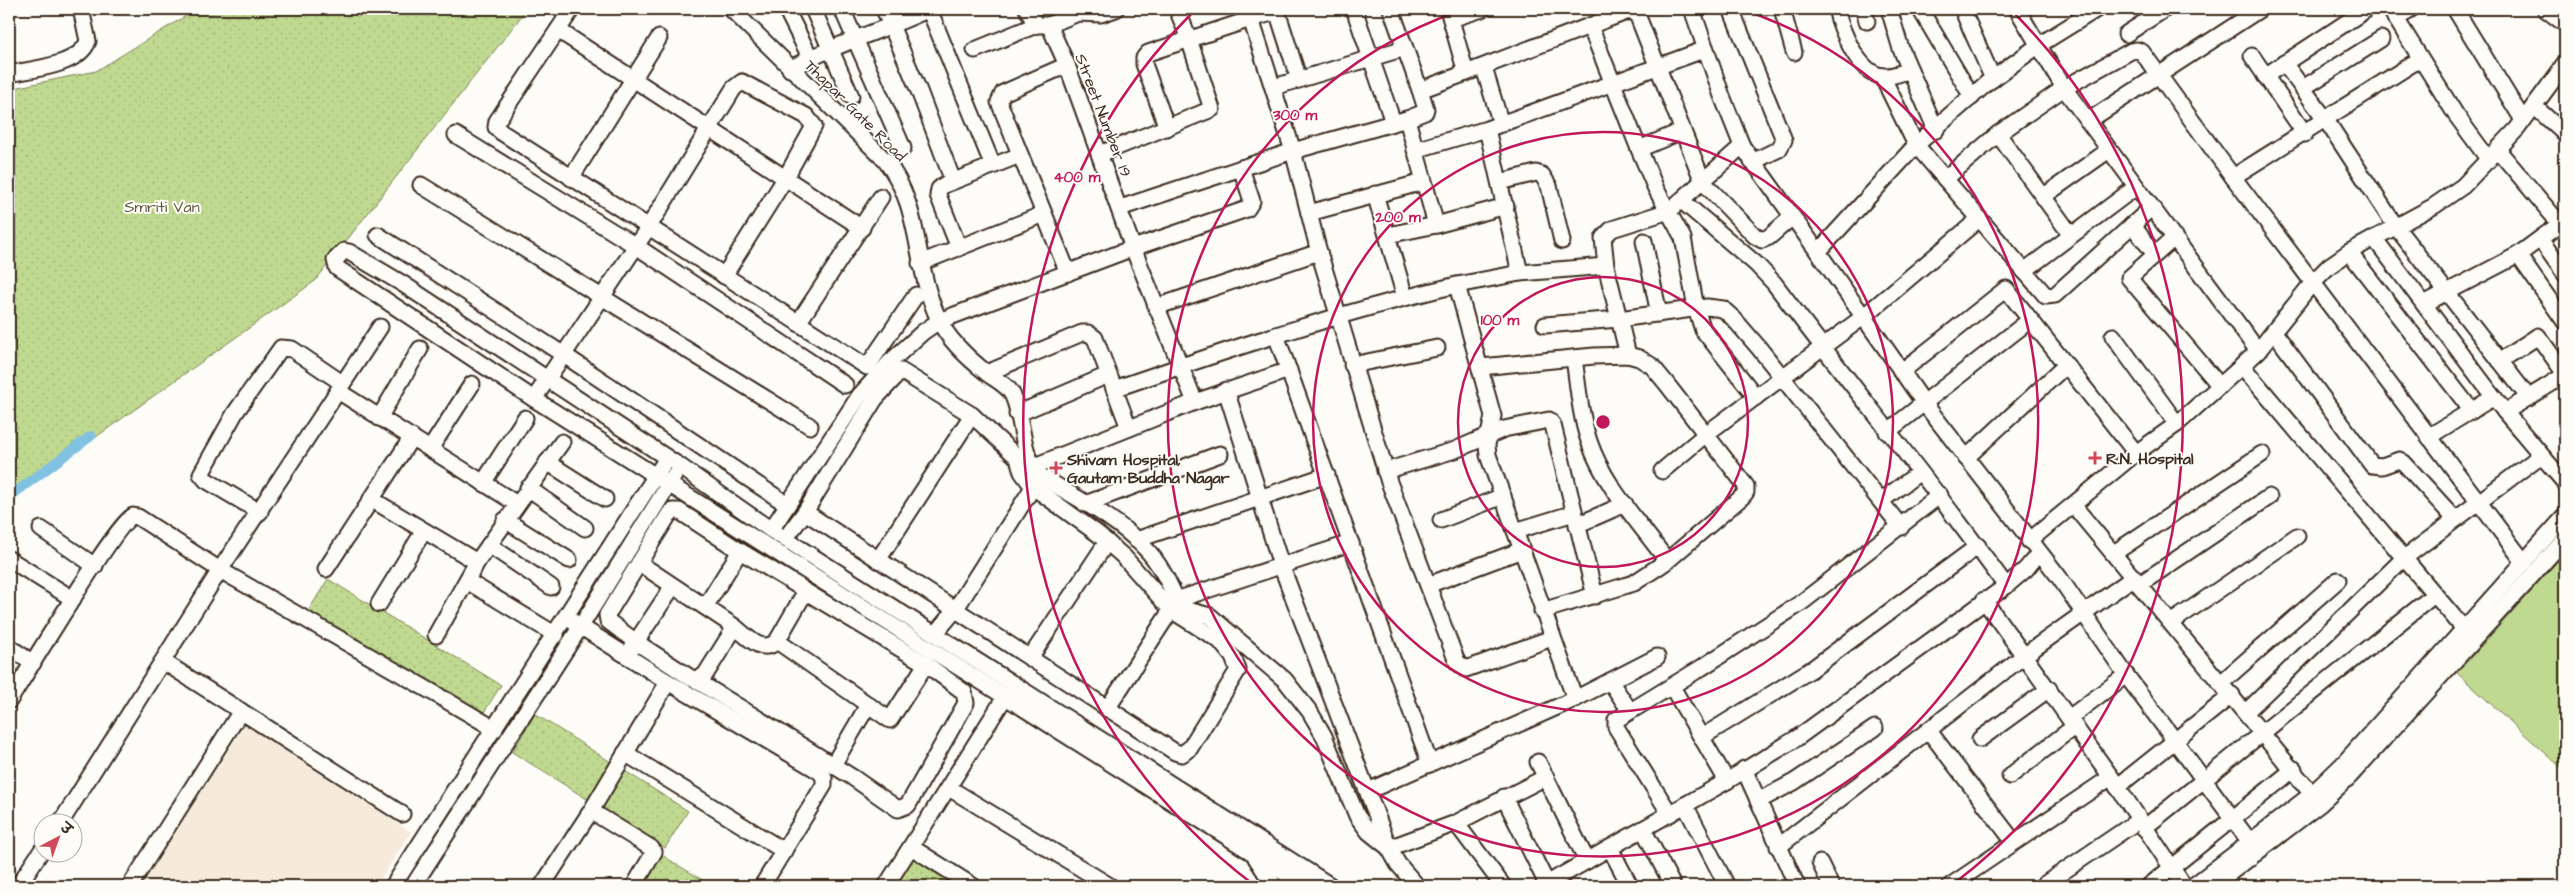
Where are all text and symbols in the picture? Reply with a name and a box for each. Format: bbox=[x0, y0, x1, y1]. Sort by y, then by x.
street label: Street Number 19 bbox=[1069, 51, 1137, 180]
street label: Thapar Gate Road bbox=[799, 55, 911, 167]
text: 300 m bbox=[1272, 105, 1317, 126]
text: 400 m bbox=[1054, 167, 1101, 188]
park label: Smriti Van bbox=[124, 196, 200, 218]
text: 200 m bbox=[1374, 207, 1421, 228]
text: 100 m bbox=[1481, 310, 1520, 331]
centre of rings bbox=[1594, 413, 1612, 431]
place label: R.N. Hospital bbox=[2106, 448, 2194, 470]
place label: Shivam Hospital, Gautam Buddha Nagar bbox=[1066, 449, 1230, 491]
marker: R.N. Hospital bbox=[2088, 451, 2102, 465]
marker: Shivam Hospital, Gautam Buddha Nagar bbox=[1049, 461, 1063, 475]
north arrow bbox=[32, 812, 82, 862]
text: उ bbox=[54, 817, 77, 841]

